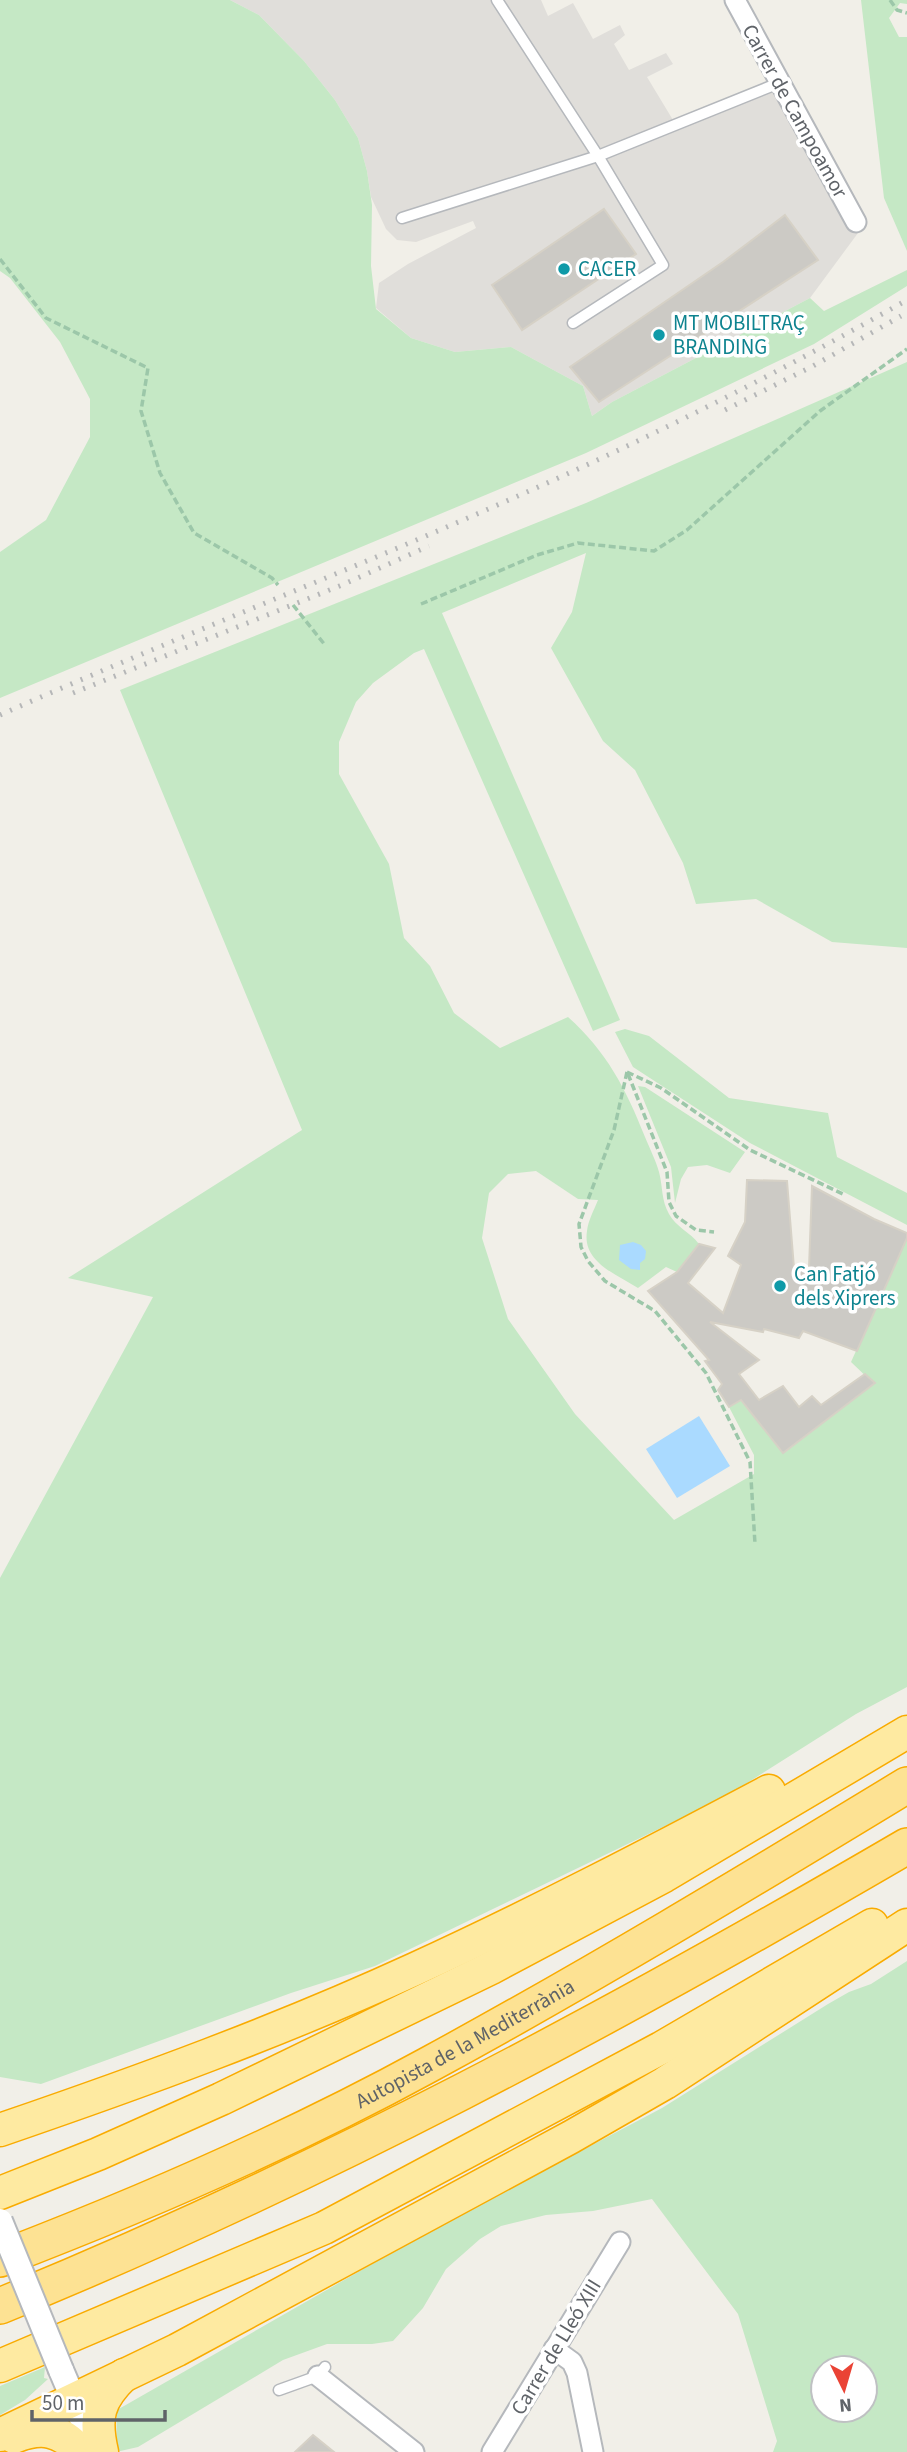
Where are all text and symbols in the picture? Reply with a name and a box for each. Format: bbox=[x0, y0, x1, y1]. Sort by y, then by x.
street label: Carrer de Campoamor bbox=[735, 19, 856, 204]
place label: CACER bbox=[578, 254, 636, 284]
marker: CACER bbox=[556, 261, 572, 277]
place label: MT MOBILTRAÇ BRANDING bbox=[673, 308, 805, 362]
marker: MT MOBILTRAÇ BRANDING bbox=[651, 327, 667, 343]
place label: Can Fatjó dels Xiprers bbox=[794, 1259, 896, 1313]
marker: Can Fatjó dels Xiprers bbox=[772, 1278, 788, 1294]
street label: Autopista de la Mediterrània bbox=[350, 1971, 580, 2116]
street label: Carrer de Lleó XIII bbox=[503, 2273, 609, 2421]
north arrow bbox=[809, 2354, 879, 2424]
scale bar bbox=[32, 2378, 164, 2422]
text: 50 m bbox=[42, 2388, 84, 2418]
text: N bbox=[838, 2390, 853, 2418]

